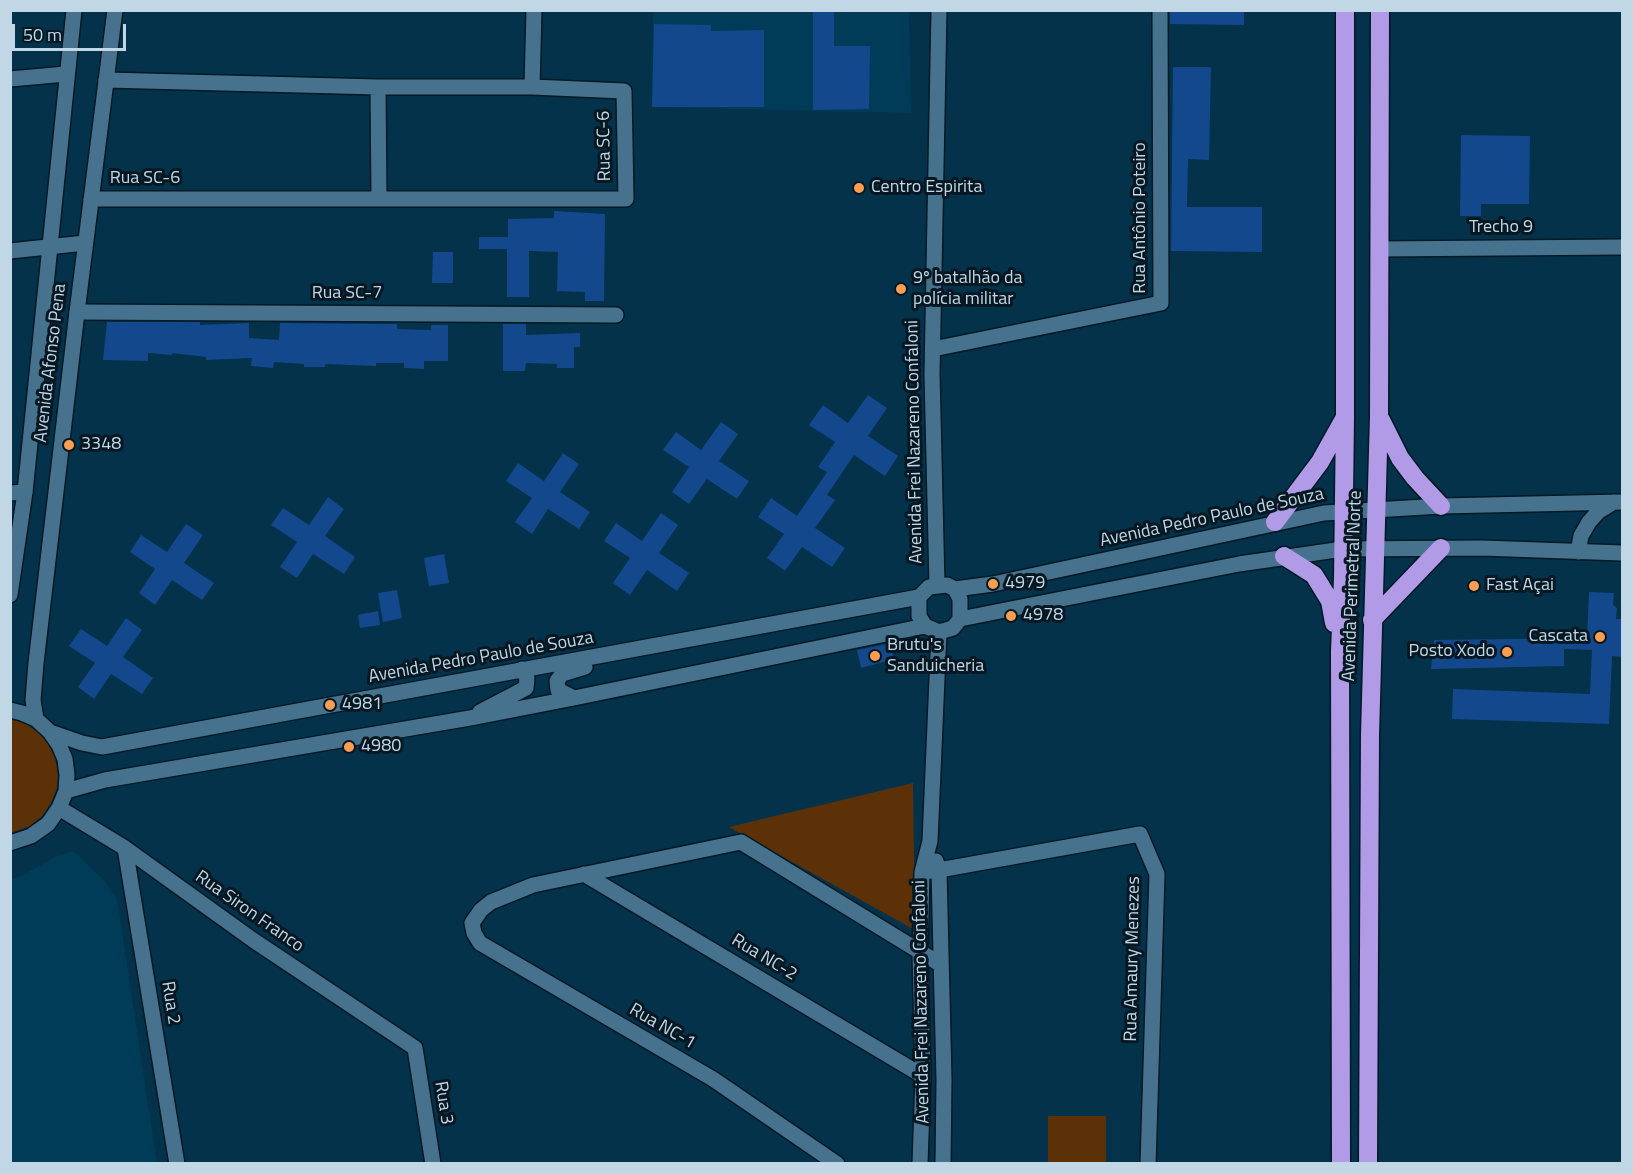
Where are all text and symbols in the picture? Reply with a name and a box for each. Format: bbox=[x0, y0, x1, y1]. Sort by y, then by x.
scale bar bbox=[15, 12, 129, 50]
text: 50 m bbox=[23, 21, 62, 48]
street label: Rua SC-6 bbox=[594, 111, 616, 181]
street label: Rua Antônio Poteiro bbox=[1130, 142, 1152, 294]
street label: Rua SC-6 bbox=[110, 168, 180, 190]
place label: Centro Espirita bbox=[871, 177, 982, 199]
marker: Centro Espirita bbox=[852, 181, 866, 195]
street label: Trecho 9 bbox=[1469, 217, 1533, 239]
place label: 9º batalhão da polícia militar bbox=[913, 268, 1023, 310]
street label: Avenida Afonso Pena bbox=[31, 282, 71, 444]
marker: 9º batalhão da polícia militar bbox=[894, 282, 908, 296]
street label: Rua SC-7 bbox=[312, 283, 382, 305]
street label: Avenida Frei Nazareno Confaloni bbox=[902, 320, 928, 564]
place label: 3348 bbox=[81, 434, 121, 456]
marker: 3348 bbox=[62, 438, 76, 452]
street label: Avenida Pedro Paulo de Souza bbox=[1098, 484, 1326, 552]
street label: Avenida Perimetral Norte bbox=[1339, 490, 1367, 682]
place label: 4979 bbox=[1005, 573, 1045, 595]
place label: Fast Açai bbox=[1486, 575, 1554, 597]
marker: 4979 bbox=[986, 577, 1000, 591]
marker: Fast Açai bbox=[1467, 579, 1481, 593]
place label: 4978 bbox=[1023, 605, 1063, 627]
marker: 4978 bbox=[1004, 609, 1018, 623]
place label: Cascata bbox=[1529, 626, 1588, 648]
street label: Avenida Pedro Paulo de Souza bbox=[367, 628, 595, 688]
marker: Cascata bbox=[1593, 630, 1607, 644]
place label: Brutu's Sanduicheria bbox=[887, 635, 984, 678]
place label: Posto Xodo bbox=[1409, 641, 1495, 663]
marker: Posto Xodo bbox=[1500, 645, 1514, 659]
marker: Brutu's Sanduicheria bbox=[868, 649, 882, 663]
place label: 4981 bbox=[342, 694, 382, 716]
marker: 4981 bbox=[323, 698, 337, 712]
place label: 4980 bbox=[361, 736, 401, 758]
marker: 4980 bbox=[342, 740, 356, 754]
street label: Rua Siron Franco bbox=[191, 867, 307, 957]
street label: Rua Amaury Menezes bbox=[1121, 876, 1145, 1042]
street label: Avenida Frei Nazareno Confaloni bbox=[909, 880, 935, 1124]
street label: Rua NC-2 bbox=[727, 930, 801, 986]
street label: Rua 2 bbox=[156, 980, 184, 1026]
street label: Rua NC-1 bbox=[625, 999, 699, 1055]
street label: Rua 3 bbox=[429, 1080, 457, 1126]

